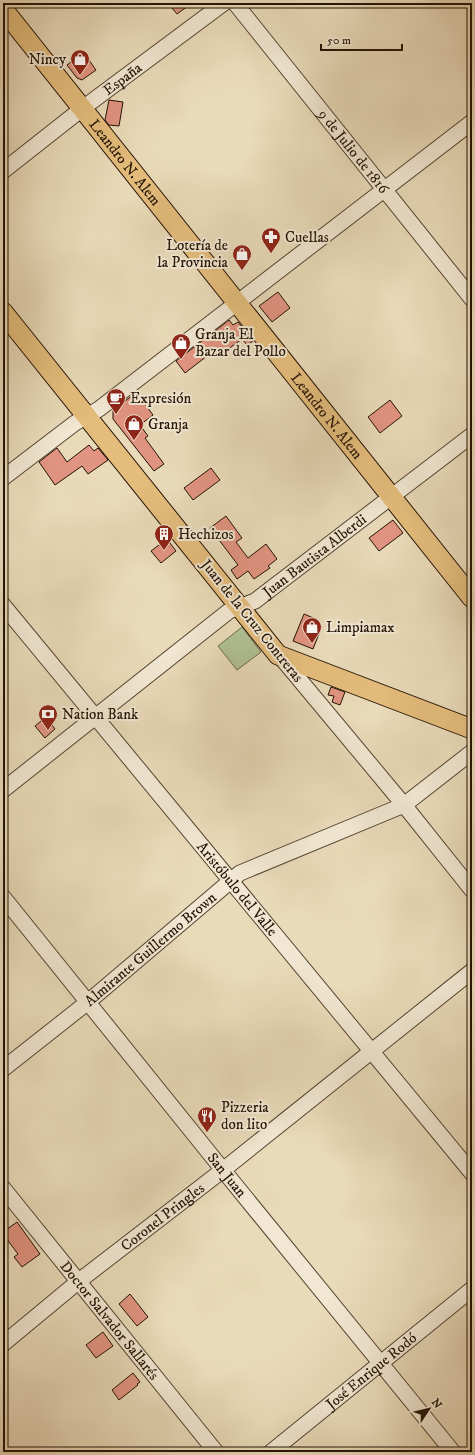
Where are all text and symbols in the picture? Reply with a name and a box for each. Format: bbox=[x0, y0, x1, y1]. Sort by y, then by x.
scale bar bbox=[321, 26, 402, 52]
text: 50 m bbox=[327, 33, 351, 48]
shop icon: Nincy bbox=[69, 48, 91, 76]
place label: Nincy bbox=[29, 50, 67, 69]
street label: España bbox=[99, 58, 146, 99]
street label: 9 de Julio de 1816 bbox=[314, 104, 394, 198]
street label: Leandro N. Alem bbox=[85, 115, 165, 209]
pharmacy icon: Cuellas bbox=[260, 226, 282, 254]
place label: Cuellas bbox=[285, 228, 329, 247]
place label: Lotería de la Provincia bbox=[157, 236, 229, 272]
shop icon: Lotería de la Provincia bbox=[231, 243, 253, 271]
place label: Granja El Bazar del Pollo bbox=[195, 325, 286, 361]
shop icon: Granja El Bazar del Pollo bbox=[170, 332, 192, 360]
street label: Leandro N. Alem bbox=[287, 369, 367, 463]
cafe icon: Expresión bbox=[105, 387, 127, 415]
place label: Expresión bbox=[130, 389, 191, 408]
shop icon: Granja bbox=[123, 413, 145, 441]
place label: Granja bbox=[148, 415, 189, 434]
street label: Juan Bautista Alberdi bbox=[257, 510, 370, 603]
building icon: Hechizos bbox=[153, 523, 175, 551]
place label: Hechizos bbox=[178, 525, 234, 544]
street label: Juan de la Cruz Contreras bbox=[195, 554, 307, 686]
shop icon: Limpiamax bbox=[301, 616, 323, 644]
place label: Limpiamax bbox=[326, 618, 395, 637]
bank icon: Nation Bank bbox=[37, 703, 59, 731]
place label: Nation Bank bbox=[62, 705, 139, 724]
street label: Aristóbulo del Valle bbox=[193, 838, 282, 940]
street label: Almirante Guillermo Brown bbox=[81, 888, 220, 1010]
place label: Pizzeria don lito bbox=[221, 1098, 269, 1134]
restaurant icon: Pizzeria don lito bbox=[196, 1105, 218, 1133]
street label: San Juan bbox=[203, 1149, 251, 1201]
street label: Coronel Pringles bbox=[117, 1178, 208, 1255]
street label: Doctor Salvador Sallarés bbox=[56, 1257, 163, 1384]
street label: José Enrique Rodó bbox=[320, 1328, 420, 1415]
north arrow bbox=[409, 1389, 449, 1429]
text: N bbox=[428, 1396, 445, 1412]

